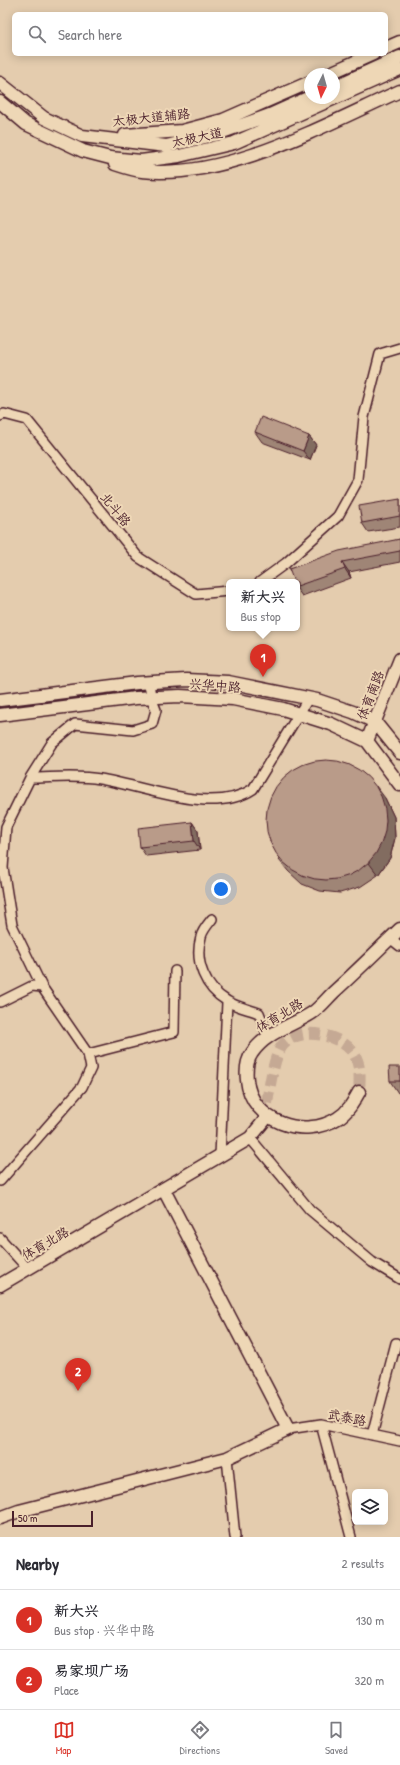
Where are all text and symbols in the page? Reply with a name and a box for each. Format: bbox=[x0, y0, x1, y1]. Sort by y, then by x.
search box bbox=[12, 12, 388, 56]
icon: search bbox=[26, 23, 48, 45]
text: Search here bbox=[58, 24, 122, 45]
north arrow bbox=[304, 68, 340, 104]
street label: 太极大道辅路 bbox=[111, 104, 191, 130]
street label: 太极大道 bbox=[170, 123, 224, 151]
street label: 北斗路 bbox=[97, 488, 135, 530]
popup bbox=[226, 579, 300, 631]
text: 新大兴 bbox=[240, 586, 286, 607]
text: Bus stop bbox=[240, 607, 281, 625]
pin: 1 bbox=[250, 644, 276, 677]
street label: 体育南路 bbox=[352, 667, 388, 723]
street label: 兴华中路 bbox=[188, 674, 242, 696]
your location bbox=[211, 879, 231, 899]
street label: 体育北路 bbox=[252, 994, 306, 1036]
street label: 体育北路 bbox=[18, 1222, 72, 1264]
pin: 2 bbox=[65, 1358, 91, 1391]
street label: 武泰路 bbox=[326, 1404, 368, 1430]
map controls bbox=[352, 1489, 388, 1525]
button: layers bbox=[352, 1489, 388, 1525]
scale bar bbox=[12, 1509, 93, 1528]
text: 50 m bbox=[18, 1511, 38, 1525]
text: Nearby bbox=[16, 1552, 59, 1575]
text: 2 results bbox=[342, 1554, 384, 1572]
text: 新大兴 bbox=[54, 1600, 99, 1621]
text: 1 bbox=[27, 1611, 31, 1629]
text: 130 m bbox=[356, 1611, 384, 1629]
text: Bus stop · 兴华中路 bbox=[54, 1621, 155, 1639]
text: 易家坝广场 bbox=[54, 1660, 129, 1681]
text: 2 bbox=[26, 1671, 32, 1689]
text: 320 m bbox=[354, 1671, 384, 1689]
text: Place bbox=[54, 1681, 79, 1699]
tab: Map bbox=[53, 1719, 75, 1757]
tab: Directions bbox=[180, 1719, 220, 1757]
tab: Saved bbox=[325, 1719, 347, 1757]

